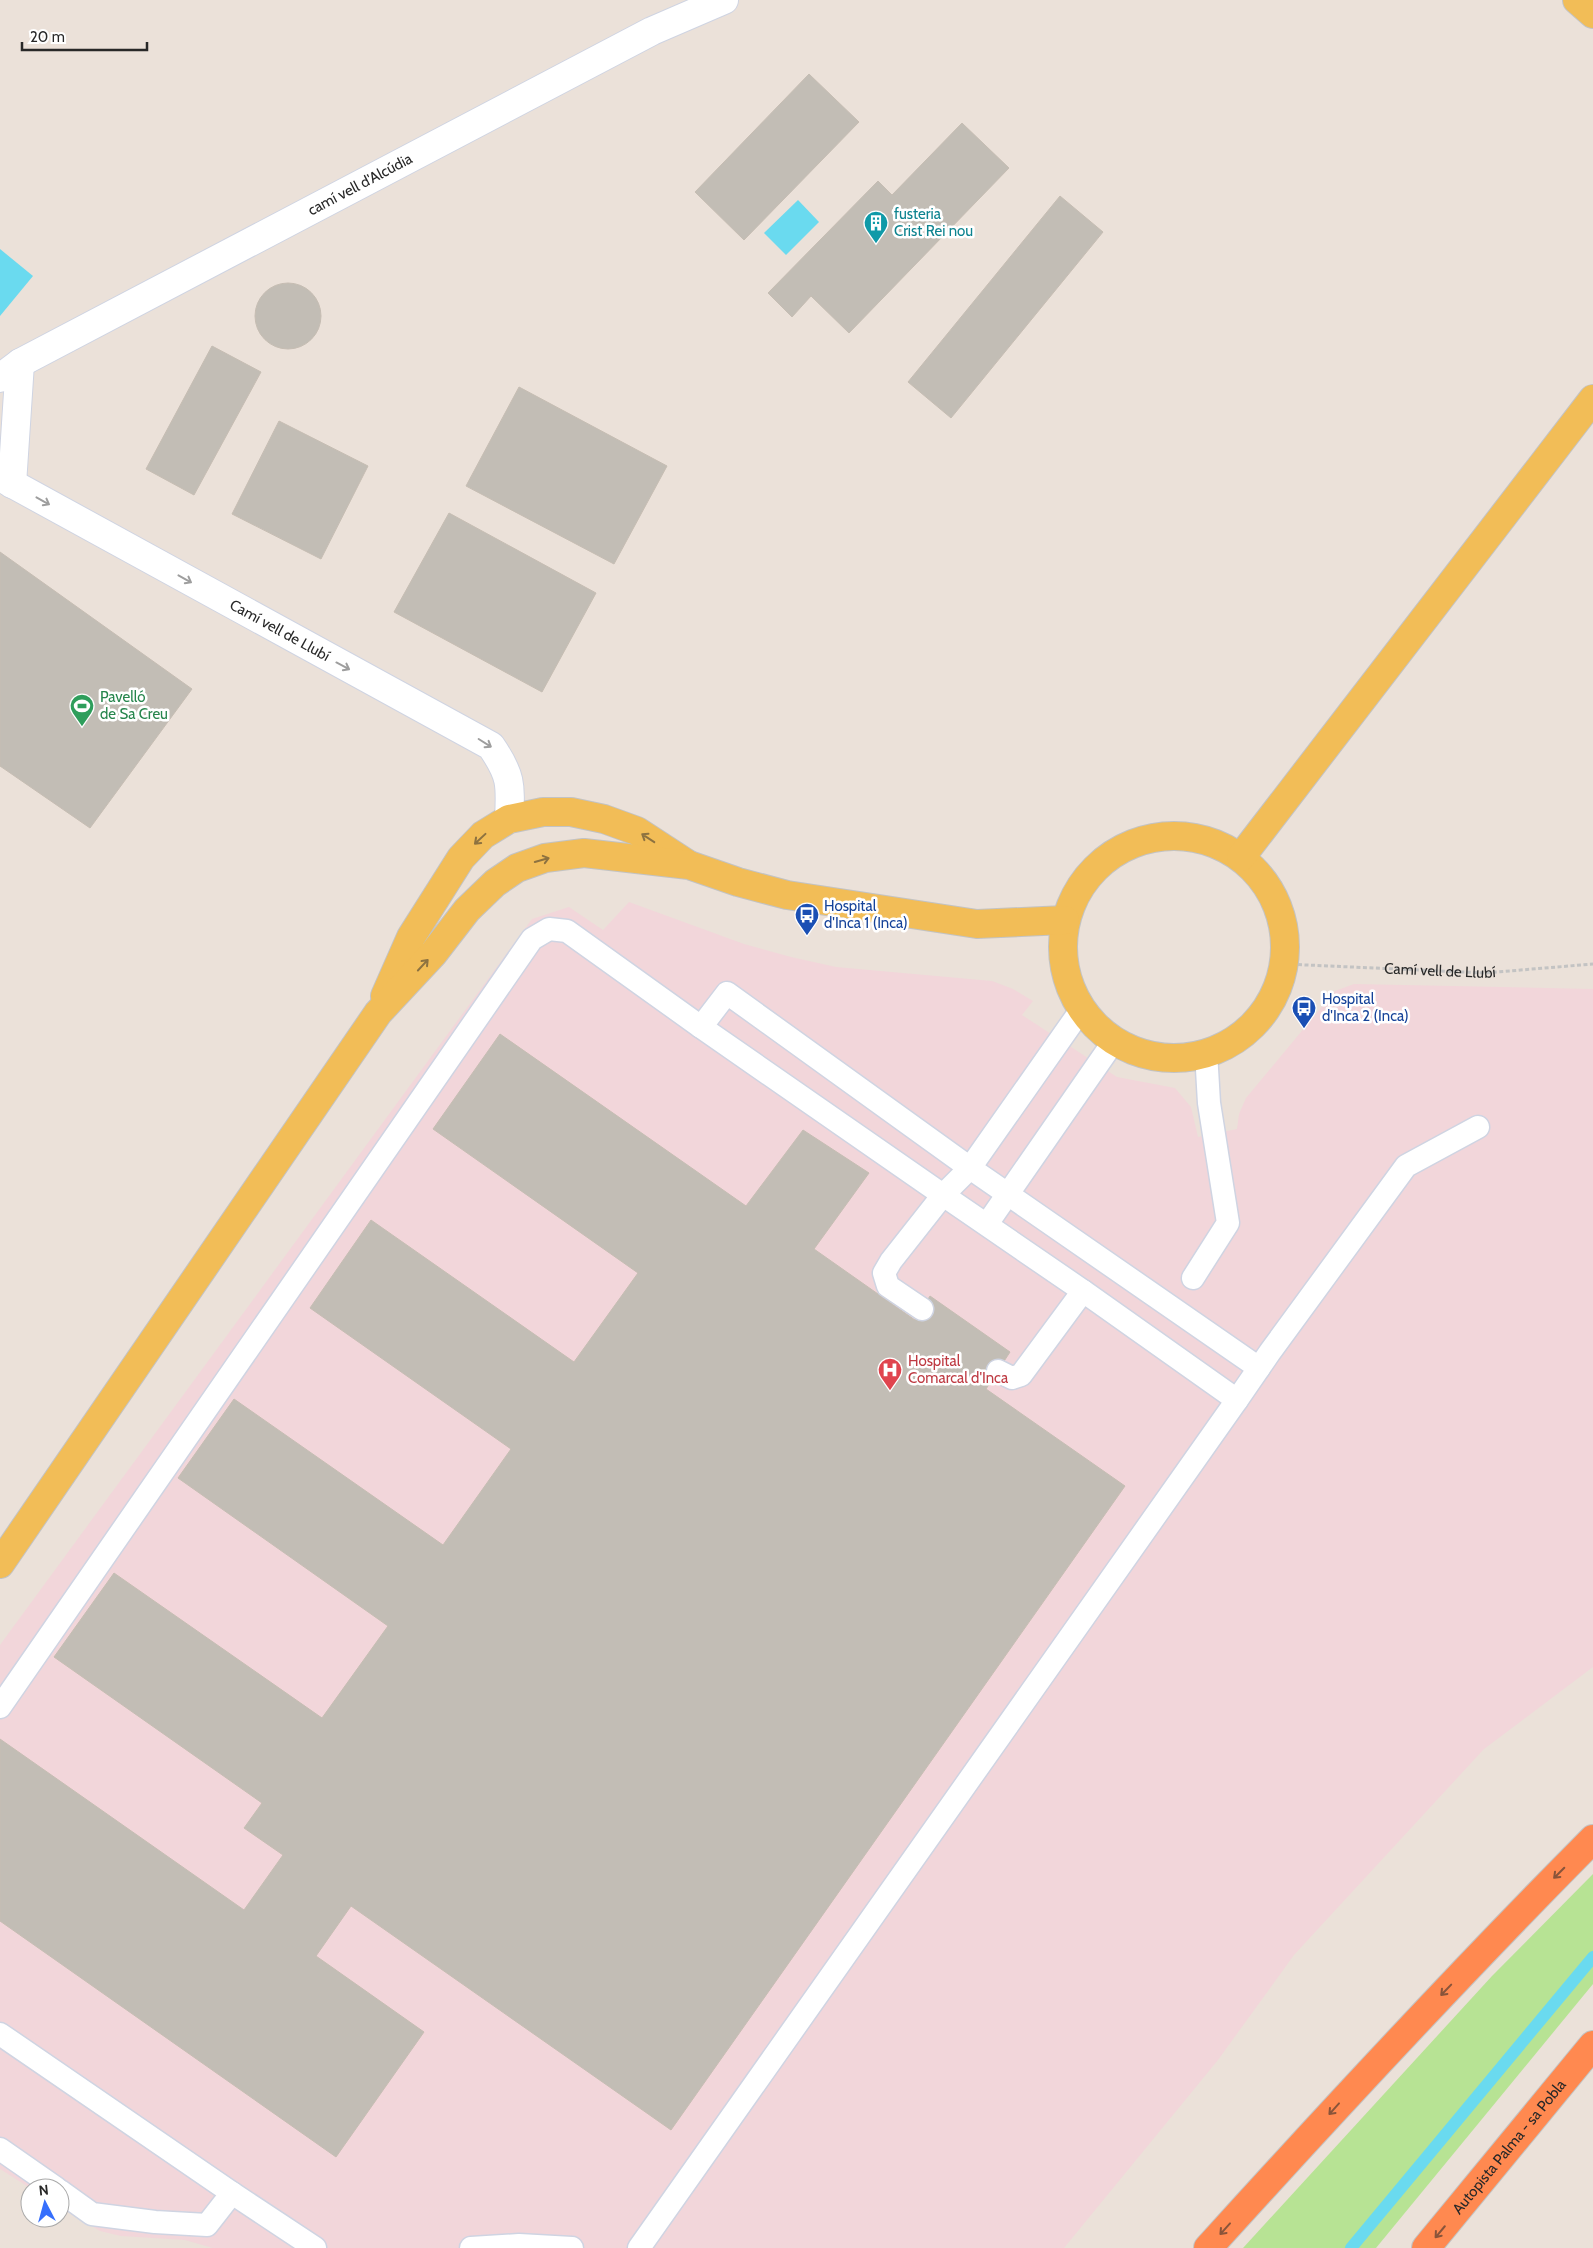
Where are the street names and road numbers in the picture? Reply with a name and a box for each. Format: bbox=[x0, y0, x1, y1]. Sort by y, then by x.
street label: camí vell d'Alcúdia bbox=[305, 149, 416, 219]
street label: Camí vell de Llubí bbox=[227, 596, 333, 665]
street label: Camí vell de Llubí bbox=[1384, 959, 1496, 982]
street label: Autopista Palma - sa Pobla bbox=[1449, 2075, 1570, 2218]

